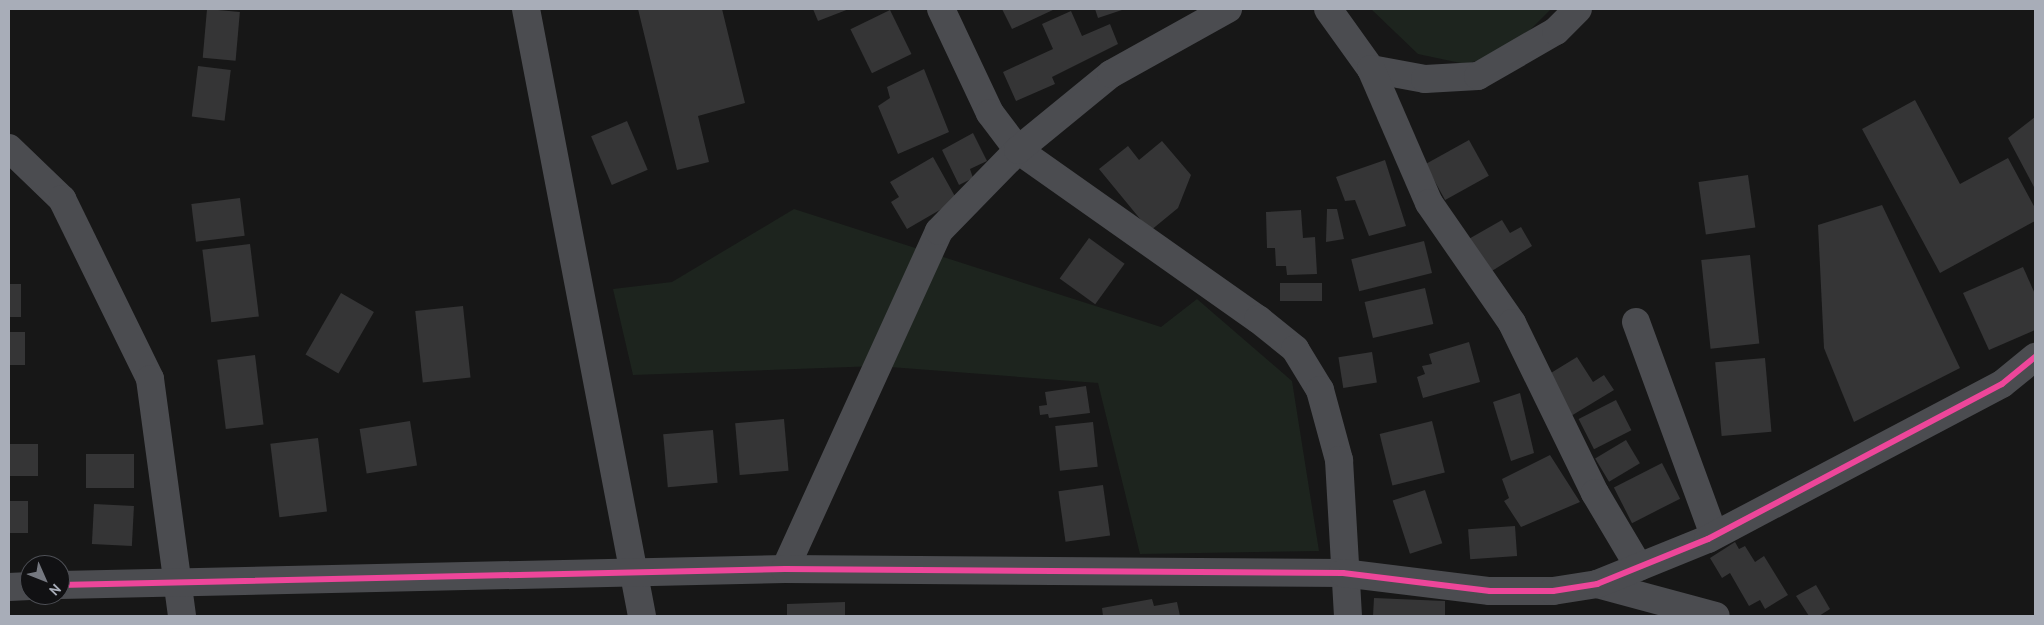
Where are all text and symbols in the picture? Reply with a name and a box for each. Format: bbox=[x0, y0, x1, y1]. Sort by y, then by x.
north arrow bbox=[20, 555, 70, 605]
text: N bbox=[45, 580, 65, 599]

